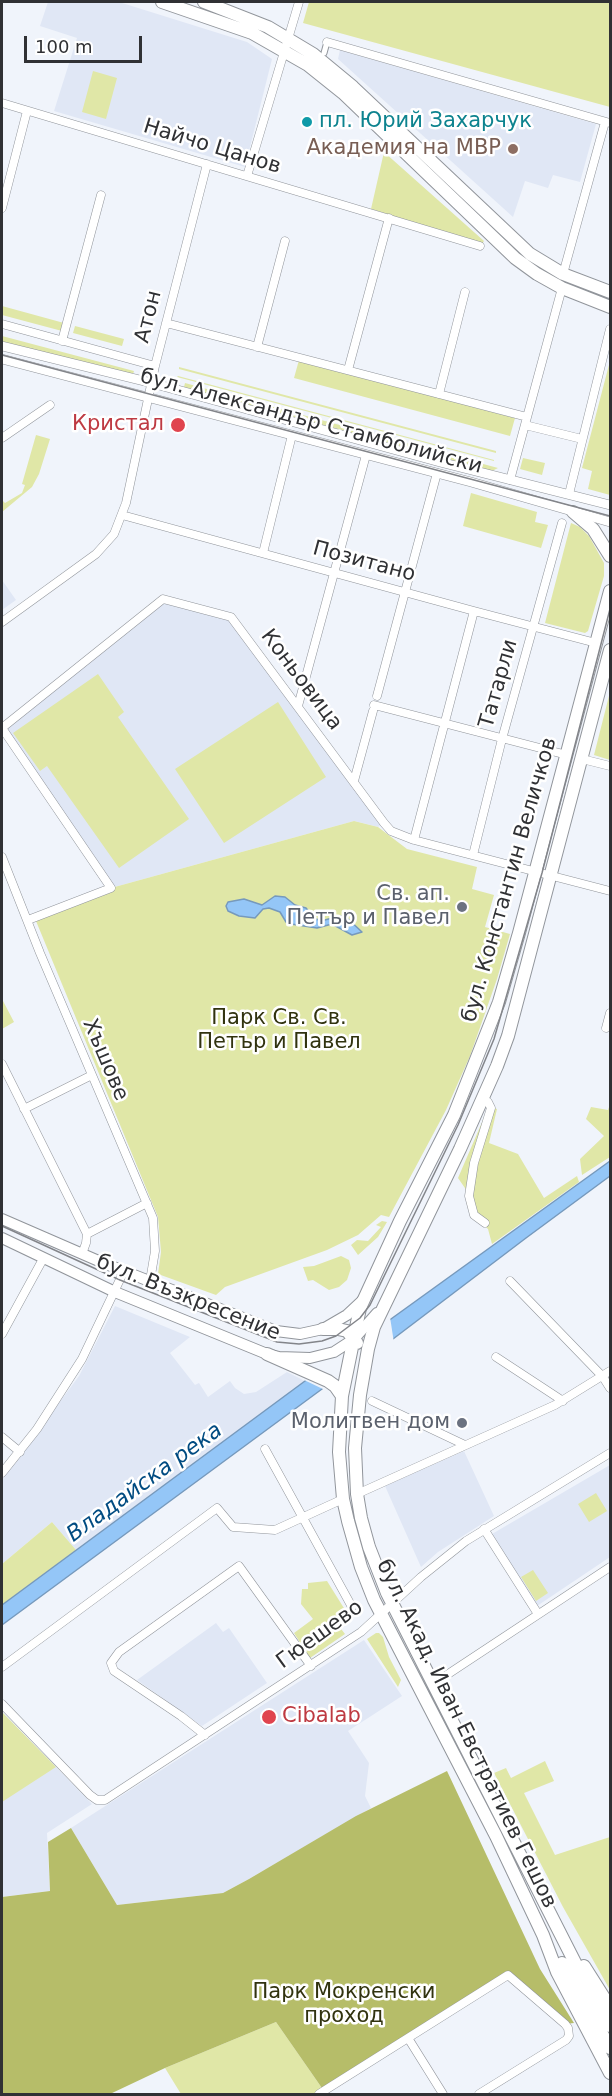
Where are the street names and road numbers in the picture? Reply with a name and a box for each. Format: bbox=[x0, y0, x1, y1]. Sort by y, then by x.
street label: Найчо Цанов bbox=[140, 114, 284, 180]
street label: Атон bbox=[130, 288, 168, 346]
street label: бул. Александър Стамболийски bbox=[137, 364, 485, 480]
street label: Позитано bbox=[310, 536, 418, 588]
street label: Коньовица bbox=[255, 625, 347, 735]
street label: Татарли bbox=[474, 637, 524, 731]
street label: бул. Константин Величков bbox=[457, 735, 563, 1025]
street label: Хъшове bbox=[76, 1015, 134, 1105]
street label: бул. Възкресение bbox=[92, 1250, 284, 1346]
street label: бул. Акад. Иван Евстратиев Гешов bbox=[370, 1555, 562, 1913]
street label: Гюешево bbox=[272, 1595, 368, 1675]

